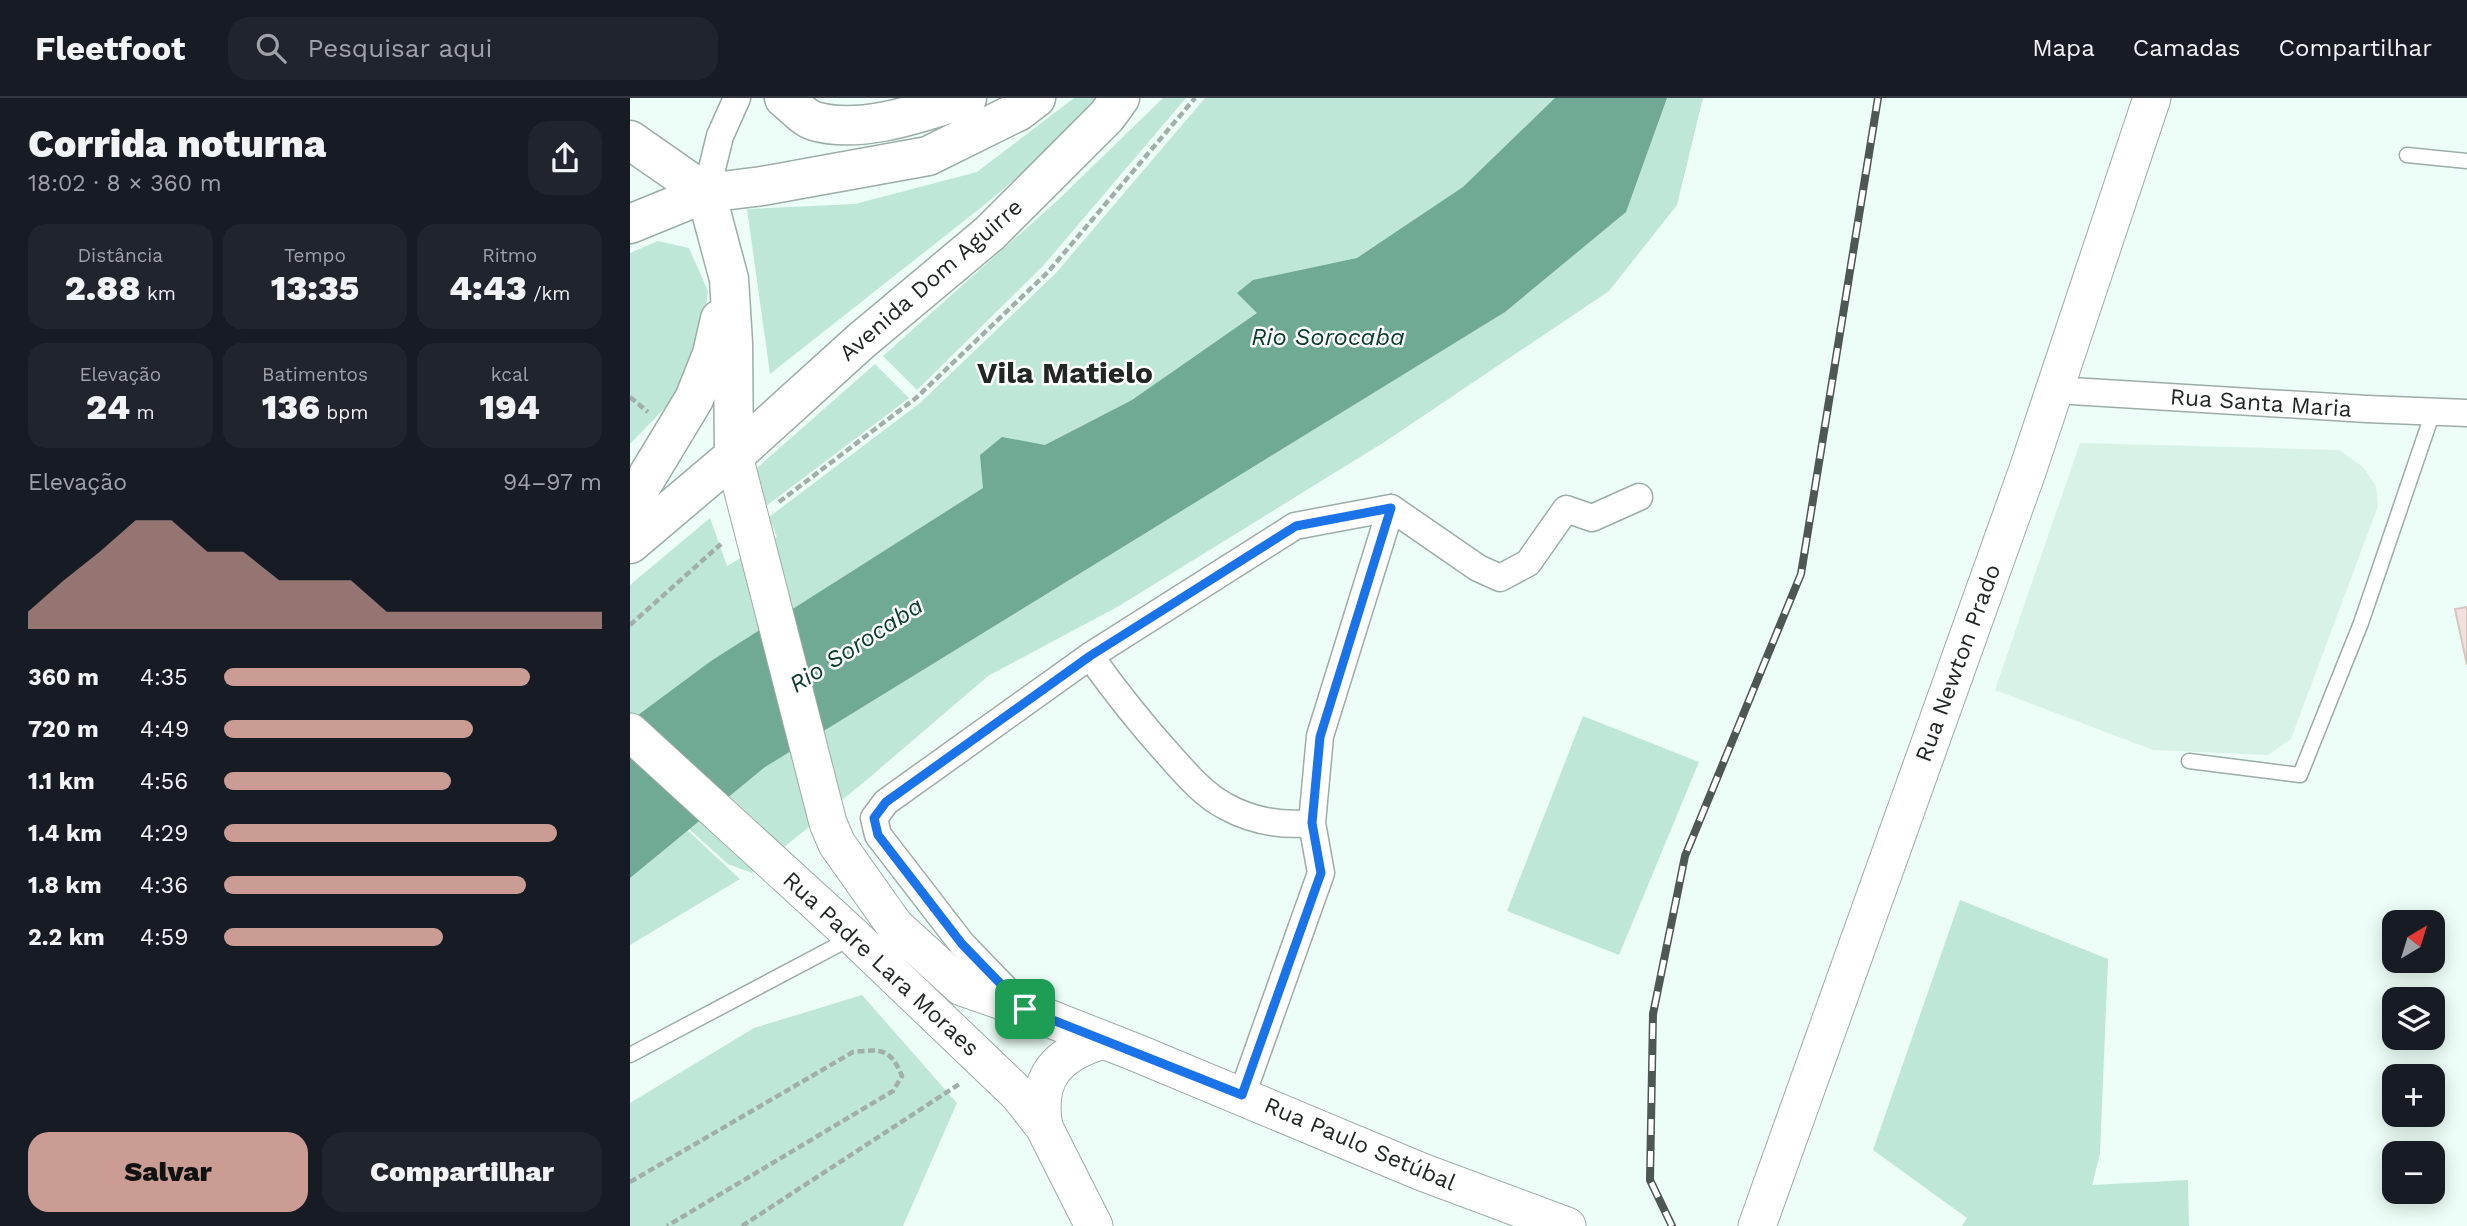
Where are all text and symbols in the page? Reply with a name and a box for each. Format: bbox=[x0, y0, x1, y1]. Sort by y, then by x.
search box bbox=[228, 17, 718, 80]
text: Fleetfoot bbox=[35, 29, 186, 68]
icon: search bbox=[252, 29, 290, 67]
text: Pesquisar aqui bbox=[308, 33, 492, 63]
text: Mapa bbox=[2032, 34, 2095, 62]
text: Camadas bbox=[2133, 34, 2241, 62]
text: Compartilhar bbox=[2279, 34, 2432, 62]
button: share bbox=[528, 121, 602, 195]
text: Corrida noturna bbox=[28, 122, 326, 166]
text: 18:02 · 8 × 360 m bbox=[28, 170, 222, 197]
street label: Avenida Dom Aguirre bbox=[834, 193, 1028, 367]
text: Distância bbox=[78, 244, 163, 267]
text: Tempo bbox=[284, 244, 346, 267]
text: Ritmo bbox=[482, 244, 537, 267]
text: 2.88 bbox=[65, 267, 140, 309]
text: 13:35 bbox=[271, 267, 359, 309]
text: 4:43 bbox=[449, 267, 527, 309]
text: km bbox=[140, 282, 176, 305]
text: /km bbox=[527, 282, 570, 305]
water label: Rio Sorocaba bbox=[1251, 323, 1405, 351]
district label: Vila Matielo bbox=[977, 355, 1153, 390]
text: Elevação bbox=[79, 363, 161, 386]
text: Batimentos bbox=[262, 363, 368, 386]
text: kcal bbox=[491, 363, 528, 386]
street label: Rua Santa Maria bbox=[2169, 383, 2353, 423]
text: 24 bbox=[86, 386, 130, 428]
text: 136 bbox=[262, 386, 320, 428]
text: 194 bbox=[480, 386, 540, 428]
text: m bbox=[130, 401, 155, 424]
text: bpm bbox=[320, 401, 368, 424]
text: Elevação bbox=[28, 469, 127, 496]
text: 94–97 m bbox=[503, 469, 602, 496]
street label: Rua Newton Prado bbox=[1910, 560, 2006, 766]
water label: Rio Sorocaba bbox=[784, 591, 928, 699]
text: 360 m bbox=[28, 664, 99, 691]
text: 4:35 bbox=[140, 664, 188, 691]
text: 720 m bbox=[28, 716, 99, 743]
text: 4:49 bbox=[140, 716, 189, 743]
text: 1.1 km bbox=[28, 768, 95, 795]
text: 4:56 bbox=[140, 768, 188, 795]
text: 1.4 km bbox=[28, 820, 102, 847]
text: 4:29 bbox=[140, 820, 188, 847]
street label: Rua Padre Lara Moraes bbox=[777, 866, 985, 1062]
text: 1.8 km bbox=[28, 872, 102, 899]
text: 4:36 bbox=[140, 872, 188, 899]
north arrow bbox=[2382, 910, 2445, 973]
map controls bbox=[2382, 910, 2445, 1204]
text: 2.2 km bbox=[28, 924, 105, 951]
text: 4:59 bbox=[140, 924, 188, 951]
pin bbox=[995, 979, 1055, 1039]
button: layers bbox=[2382, 987, 2445, 1050]
icon: arrive bbox=[1006, 990, 1044, 1028]
button: + bbox=[2382, 1064, 2445, 1127]
street label: Rua Paulo Setúbal bbox=[1260, 1091, 1460, 1197]
button: Salvar bbox=[28, 1132, 308, 1212]
button: Compartilhar bbox=[322, 1132, 602, 1212]
button: − bbox=[2382, 1141, 2445, 1204]

